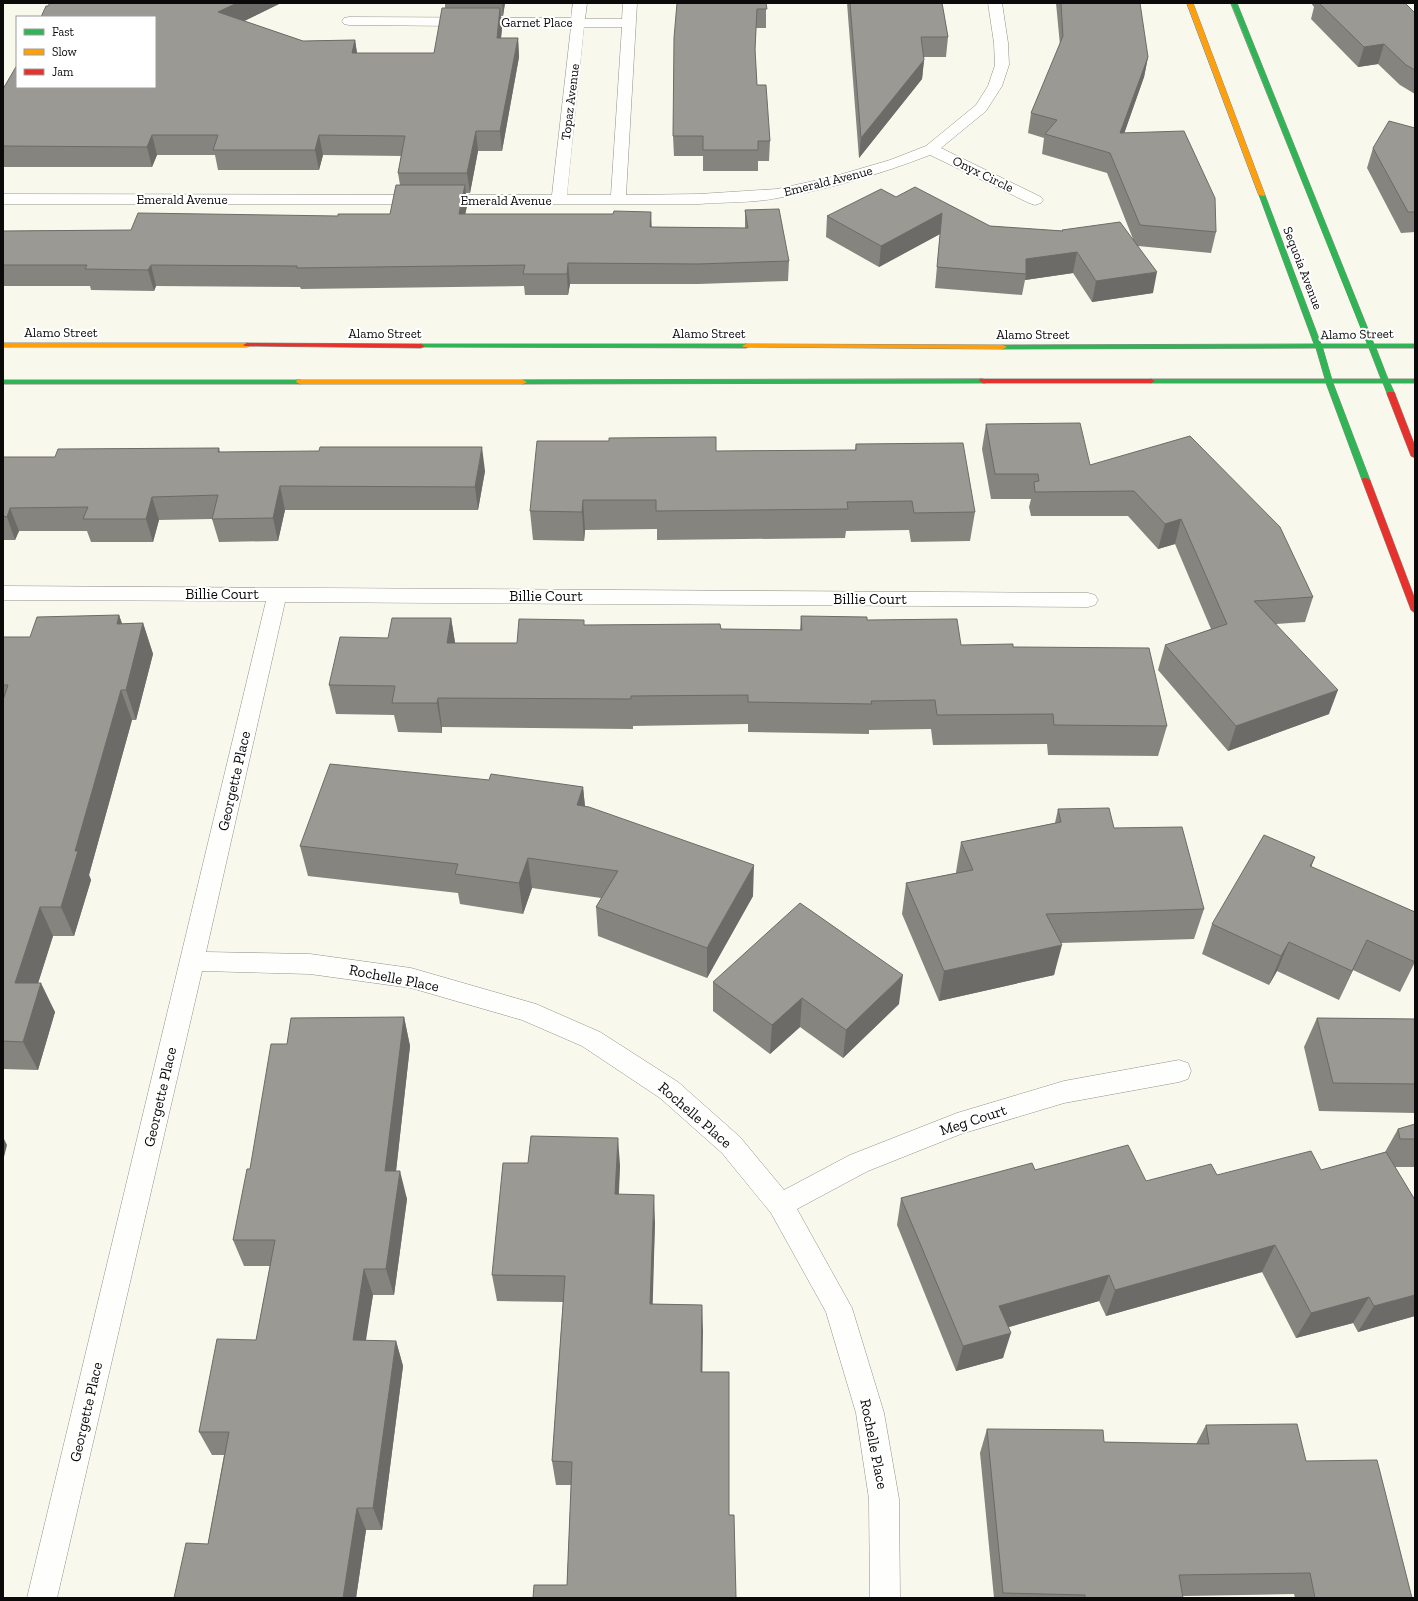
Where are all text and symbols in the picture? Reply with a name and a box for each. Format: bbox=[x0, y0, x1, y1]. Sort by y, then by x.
street label: Garnet Place bbox=[501, 15, 573, 30]
legend bbox=[16, 16, 156, 88]
text: Fast bbox=[52, 25, 75, 39]
text: Slow bbox=[52, 45, 78, 59]
street label: Topaz Avenue bbox=[558, 63, 582, 141]
text: Jam bbox=[52, 65, 74, 79]
street label: Onyx Circle bbox=[950, 153, 1016, 195]
street label: Emerald Avenue bbox=[782, 163, 874, 199]
street label: Emerald Avenue bbox=[136, 192, 228, 207]
street label: Emerald Avenue bbox=[460, 193, 552, 208]
street label: Sequoia Avenue bbox=[1280, 224, 1326, 312]
street label: Alamo Street bbox=[24, 325, 98, 340]
street label: Alamo Street bbox=[348, 326, 422, 341]
street label: Alamo Street bbox=[672, 326, 746, 341]
street label: Alamo Street bbox=[1320, 326, 1394, 342]
street label: Alamo Street bbox=[996, 327, 1070, 342]
street label: Billie Court bbox=[185, 585, 259, 603]
street label: Billie Court bbox=[509, 587, 583, 605]
street label: Billie Court bbox=[833, 590, 907, 608]
street label: Georgette Place bbox=[214, 729, 254, 833]
street label: Rochelle Place bbox=[347, 960, 441, 996]
street label: Georgette Place bbox=[140, 1045, 180, 1149]
street label: Rochelle Place bbox=[655, 1078, 735, 1152]
street label: Meg Court bbox=[937, 1101, 1009, 1139]
street label: Georgette Place bbox=[66, 1360, 106, 1464]
street label: Rochelle Place bbox=[856, 1397, 892, 1491]

